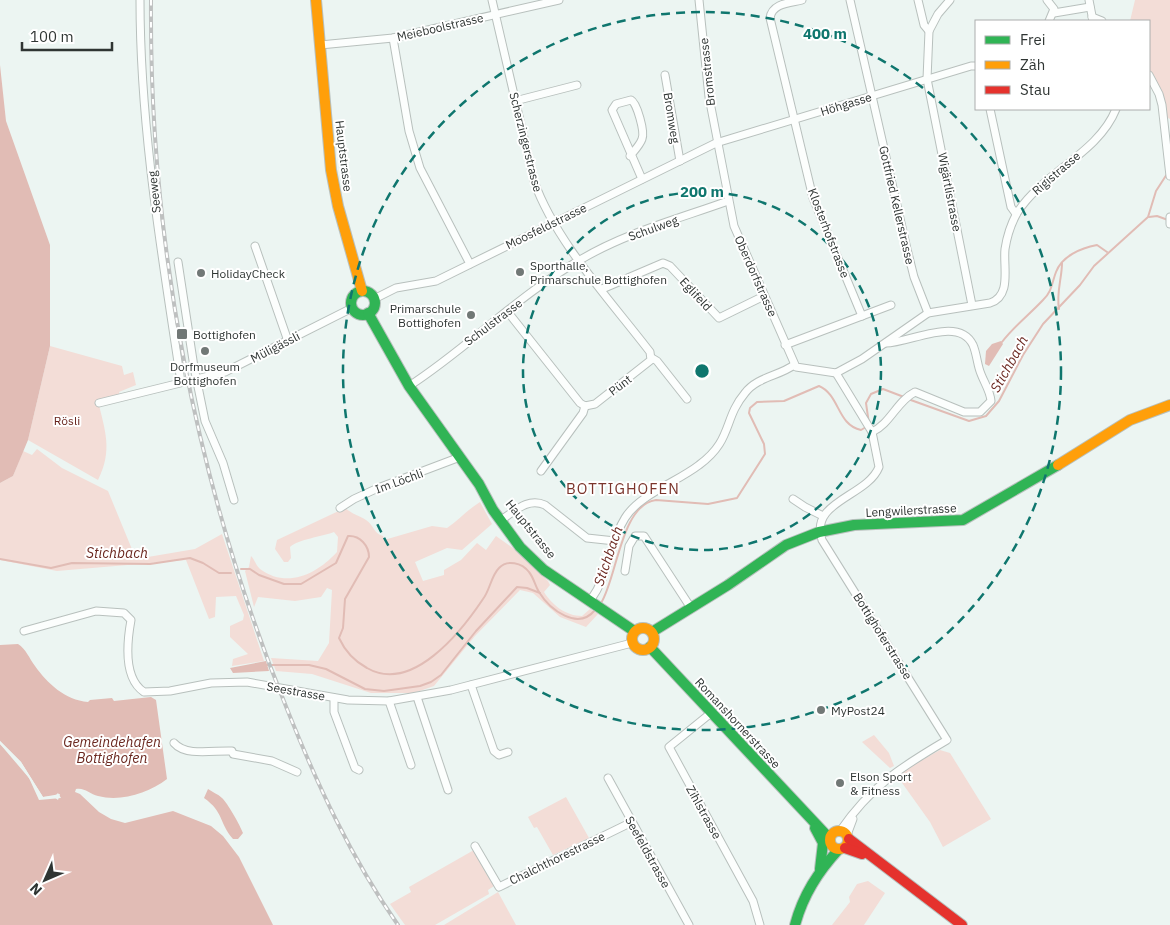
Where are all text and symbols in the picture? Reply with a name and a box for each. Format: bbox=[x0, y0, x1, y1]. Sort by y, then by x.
street label: Meieboolstrasse bbox=[395, 10, 485, 44]
scale bar bbox=[22, 20, 112, 52]
legend bbox=[975, 20, 1150, 110]
text: 400 m bbox=[803, 24, 847, 43]
text: 100 m bbox=[30, 27, 74, 46]
text: Frei bbox=[1020, 30, 1046, 49]
street label: Bromstrasse bbox=[696, 37, 718, 107]
text: Zäh bbox=[1020, 55, 1045, 74]
text: Stau bbox=[1020, 80, 1051, 99]
street label: Höhgasse bbox=[818, 89, 874, 119]
street label: Scherzingerstrasse bbox=[506, 91, 546, 194]
street label: Bromweg bbox=[661, 91, 684, 145]
street label: Hauptstrasse bbox=[332, 119, 356, 193]
street label: Gottfried Kellerstrasse bbox=[876, 144, 918, 266]
street label: Rigistrasse bbox=[1029, 148, 1083, 198]
street label: Wigärtlistrasse bbox=[935, 151, 965, 233]
street label: Seeweg bbox=[144, 170, 164, 214]
text: 200 m bbox=[680, 182, 724, 201]
street label: Klosterhofstrasse bbox=[805, 186, 853, 280]
street label: Moosfeldstrasse bbox=[503, 200, 589, 252]
street label: Schulweg bbox=[626, 212, 681, 244]
street label: Oberdorfstrasse bbox=[731, 233, 781, 319]
place label: Sporthalle, Primarschule Bottighofen bbox=[530, 258, 667, 287]
place label: HolidayCheck bbox=[211, 266, 286, 281]
marker: Sporthalle, Primarschule Bottighofen bbox=[514, 266, 526, 278]
marker: HolidayCheck bbox=[195, 267, 207, 279]
street label: Eglifeld bbox=[677, 274, 715, 314]
street label: Schulstrasse bbox=[461, 295, 525, 349]
place label: Primarschule Bottighofen bbox=[390, 301, 461, 330]
marker: Primarschule Bottighofen bbox=[465, 309, 477, 321]
marker: Bottighofen bbox=[175, 327, 189, 341]
place label: Bottighofen bbox=[193, 327, 256, 342]
street label: Müligässli bbox=[248, 328, 302, 366]
water label: Stichbach bbox=[986, 332, 1032, 395]
marker: Dorfmuseum Bottighofen bbox=[199, 345, 211, 357]
place label: Dorfmuseum Bottighofen bbox=[170, 359, 240, 388]
centre of rings bbox=[693, 362, 711, 380]
street label: Pünt bbox=[605, 371, 635, 399]
park label: Rösli bbox=[54, 413, 80, 428]
street label: Im Löchli bbox=[373, 465, 425, 497]
district label: BOTTIGHOFEN bbox=[566, 479, 680, 498]
street label: Hauptstrasse bbox=[503, 496, 560, 562]
street label: Lengwilerstrasse bbox=[865, 500, 957, 520]
water label: Stichbach bbox=[589, 524, 627, 588]
water label: Stichbach bbox=[86, 544, 148, 562]
street label: Bottighoferstrasse bbox=[850, 590, 916, 682]
street label: Romanshornerstrasse bbox=[692, 675, 784, 772]
street label: Seestrasse bbox=[266, 678, 327, 704]
place label: MyPost24 bbox=[831, 703, 885, 718]
marker: MyPost24 bbox=[815, 704, 827, 716]
water label: Gemeindehafen Bottighofen bbox=[63, 733, 161, 767]
place label: Elson Sport & Fitness bbox=[850, 769, 912, 798]
marker: Elson Sport & Fitness bbox=[834, 777, 846, 789]
street label: Zihlstrasse bbox=[683, 783, 725, 842]
street label: Seefeldstrasse bbox=[622, 813, 674, 891]
street label: Chalchthorestrasse bbox=[507, 828, 608, 888]
north arrow bbox=[20, 855, 70, 905]
text: N bbox=[26, 879, 46, 899]

